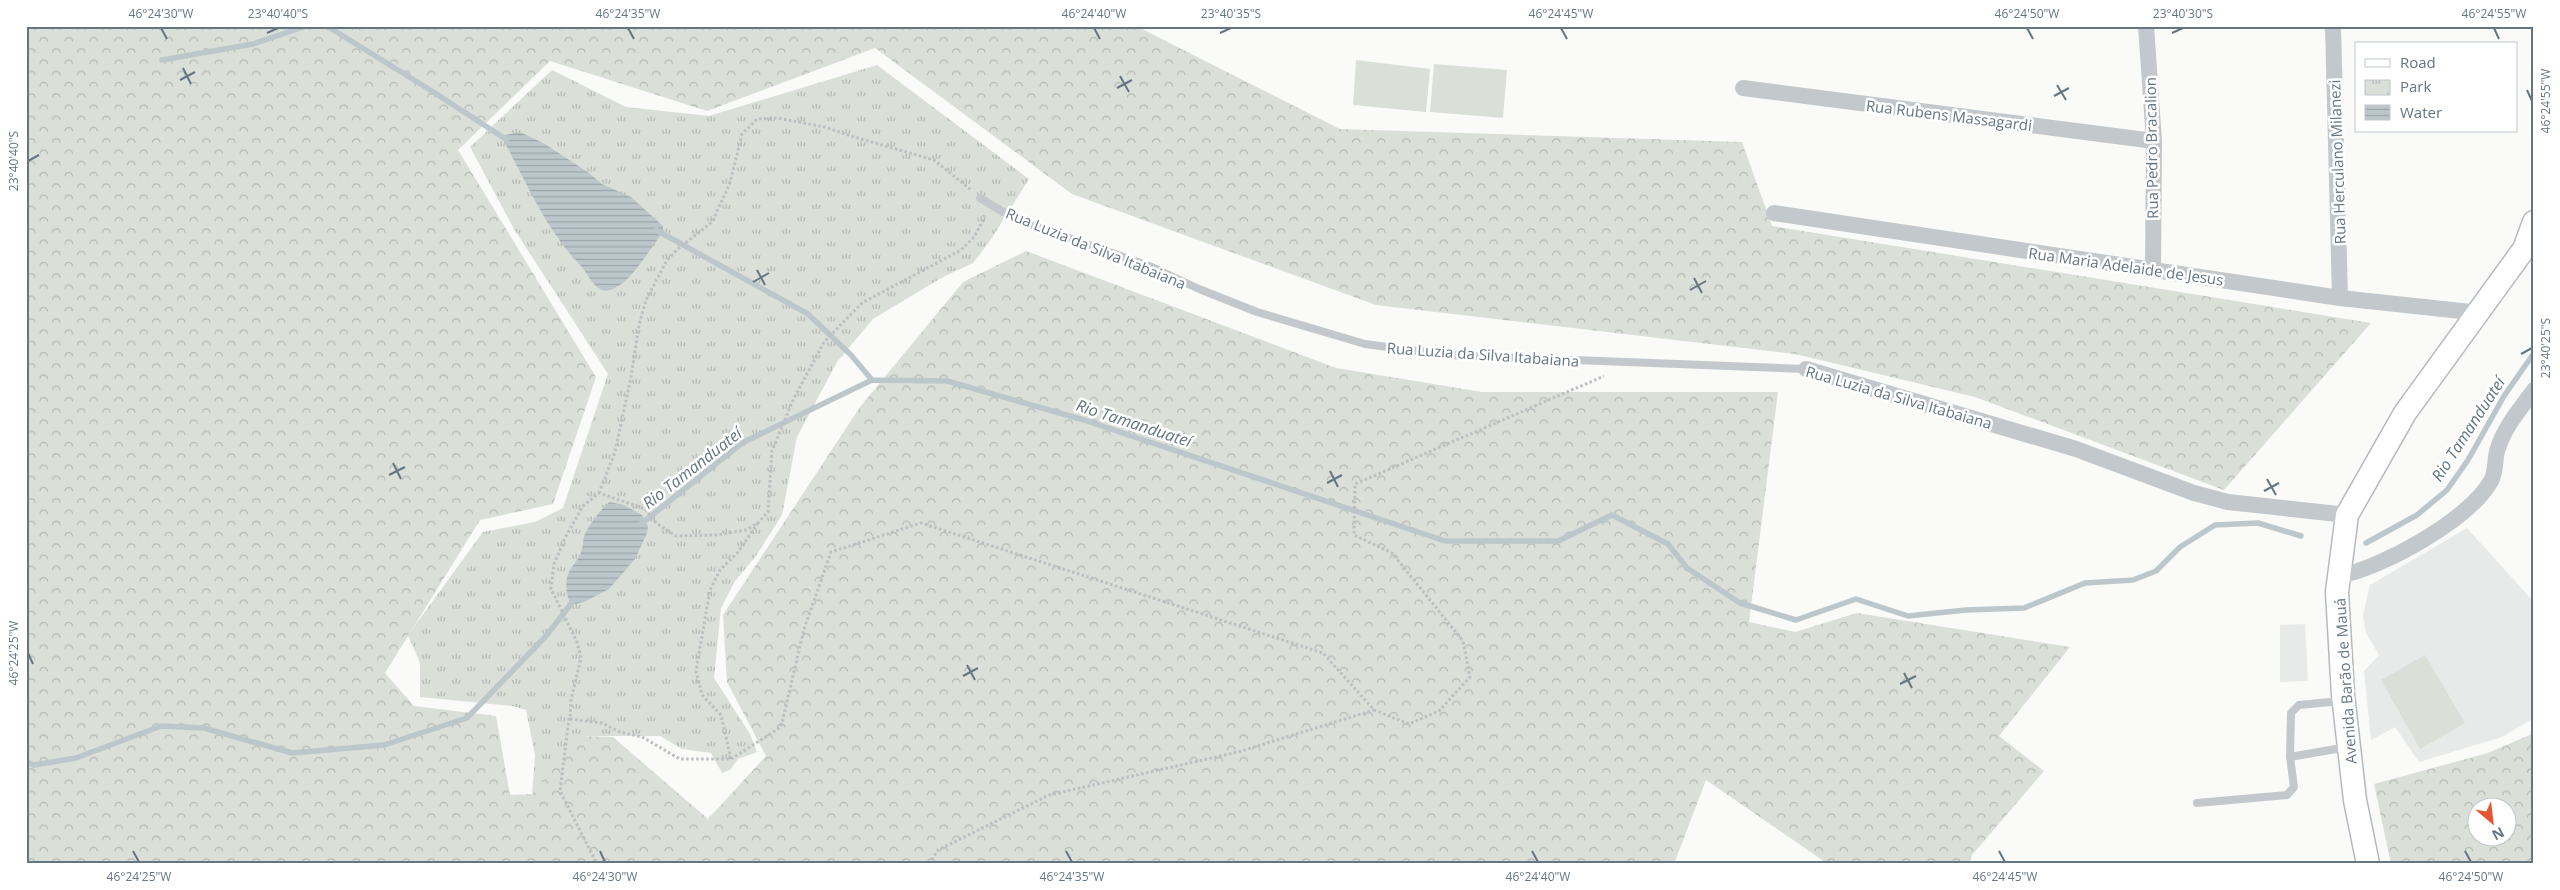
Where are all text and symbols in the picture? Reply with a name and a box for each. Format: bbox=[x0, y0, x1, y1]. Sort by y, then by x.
text: 46°24'30"W bbox=[129, 5, 193, 22]
text: 23°40'40"S bbox=[248, 5, 308, 22]
text: 46°24'35"W bbox=[596, 5, 660, 22]
text: 46°24'40"W bbox=[1062, 5, 1126, 22]
text: 23°40'35"S bbox=[1201, 5, 1261, 22]
text: 46°24'45"W bbox=[1529, 5, 1593, 22]
text: 46°24'50"W bbox=[1995, 5, 2059, 22]
text: 23°40'30"S bbox=[2153, 5, 2213, 22]
text: 46°24'55"W bbox=[2462, 5, 2526, 22]
legend bbox=[2355, 42, 2518, 132]
text: Road bbox=[2400, 52, 2436, 72]
text: 46°24'55"W bbox=[2537, 69, 2554, 133]
text: Park bbox=[2400, 76, 2431, 96]
street label: Rua Pedro Bracalion bbox=[2140, 77, 2162, 219]
street label: Rua Herculano Milanezi bbox=[2324, 79, 2350, 245]
street label: Rua Rubens Massagardi bbox=[1865, 95, 2033, 135]
text: Water bbox=[2400, 102, 2442, 122]
text: 23°40'40"S bbox=[5, 131, 22, 191]
street label: Rua Luzia da Silva Itabaiana bbox=[1003, 203, 1189, 293]
street label: Rua Maria Adelaide de Jesus bbox=[2027, 242, 2225, 290]
text: 23°40'25"S bbox=[2537, 318, 2554, 378]
street label: Rua Luzia da Silva Itabaiana bbox=[1386, 337, 1580, 371]
street label: Rua Luzia da Silva Itabaiana bbox=[1804, 361, 1994, 433]
water label: Rio Tamanduateí bbox=[2426, 371, 2511, 485]
water label: Rio Tamanduateí bbox=[1073, 394, 1197, 453]
water label: Rio Tamanduateí bbox=[638, 421, 748, 514]
street label: Avenida Barão de Mauá bbox=[2329, 597, 2361, 765]
text: 46°24'25"W bbox=[5, 621, 22, 685]
north arrow bbox=[2468, 798, 2518, 848]
text: N bbox=[2489, 823, 2508, 845]
text: 46°24'25"W bbox=[107, 868, 171, 885]
text: 46°24'30"W bbox=[573, 868, 637, 885]
text: 46°24'35"W bbox=[1040, 868, 1104, 885]
text: 46°24'40"W bbox=[1506, 868, 1570, 885]
text: 46°24'45"W bbox=[1973, 868, 2037, 885]
text: 46°24'50"W bbox=[2439, 868, 2503, 885]

